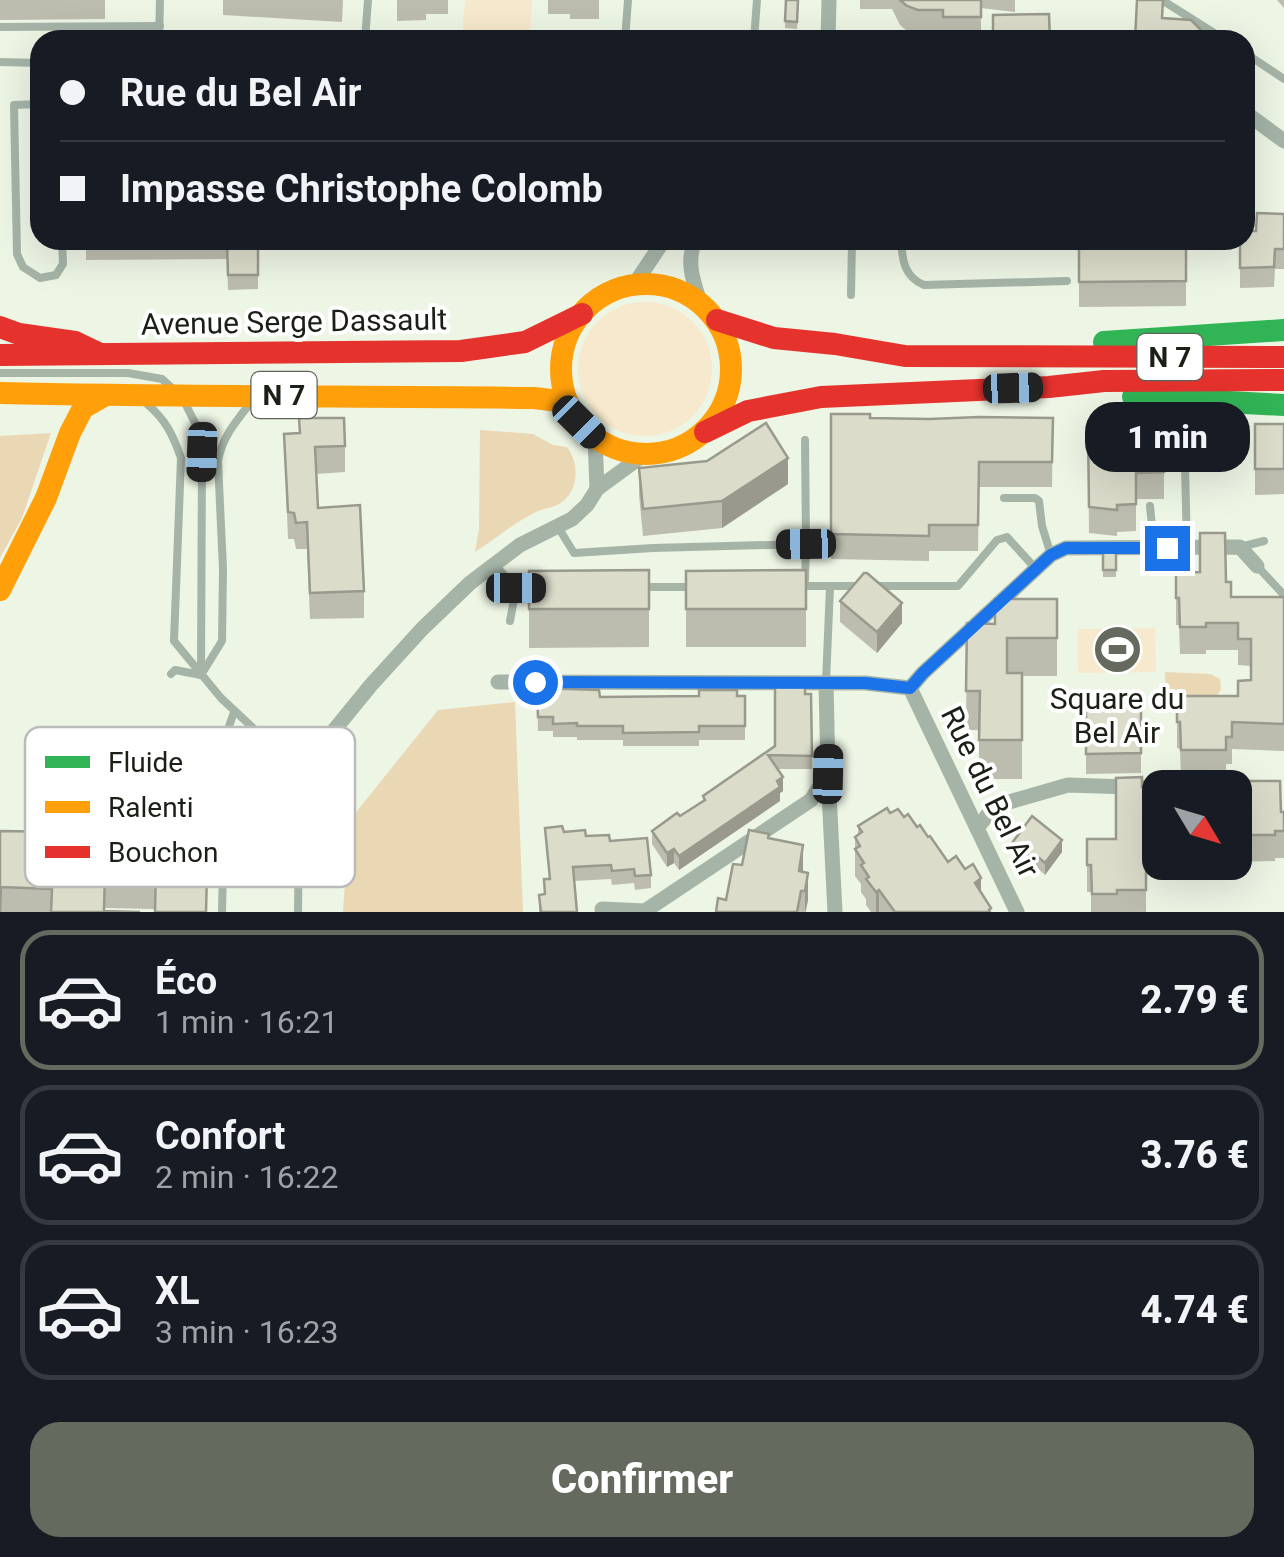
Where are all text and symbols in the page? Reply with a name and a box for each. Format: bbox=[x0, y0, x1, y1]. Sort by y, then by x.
text: Rue du Bel Air bbox=[120, 71, 362, 115]
text: Impasse Christophe Colomb bbox=[120, 167, 603, 211]
street label: Avenue Serge Dassault bbox=[141, 301, 447, 342]
road number: N 7 bbox=[1138, 334, 1202, 380]
road number: N 7 bbox=[252, 372, 316, 418]
car bbox=[982, 372, 1044, 404]
car bbox=[547, 390, 611, 454]
callout: 1 min bbox=[1084, 403, 1250, 473]
text: 1 min bbox=[1127, 418, 1208, 456]
car bbox=[186, 421, 218, 483]
route end bbox=[1145, 526, 1190, 571]
car bbox=[776, 528, 836, 560]
car bbox=[486, 573, 546, 603]
sports icon: Square du Bel Air bbox=[1091, 624, 1143, 676]
route start bbox=[513, 660, 558, 705]
place label: Square du Bel Air bbox=[1050, 681, 1184, 750]
street label: Rue du Bel Air bbox=[934, 701, 1047, 883]
legend bbox=[25, 727, 355, 887]
car bbox=[812, 744, 844, 804]
text: Fluide bbox=[108, 746, 183, 779]
north arrow bbox=[1142, 770, 1252, 880]
map controls bbox=[1142, 770, 1252, 880]
text: Ralenti bbox=[108, 791, 194, 824]
text: Bouchon bbox=[108, 836, 218, 869]
icon: car bbox=[35, 955, 125, 1045]
text: Éco bbox=[155, 959, 217, 1003]
text: 2.79 € bbox=[1141, 978, 1249, 1022]
text: 1 min · 16:21 bbox=[155, 1003, 338, 1041]
icon: car bbox=[35, 1110, 125, 1200]
text: Confort bbox=[155, 1114, 285, 1158]
text: 3.76 € bbox=[1141, 1133, 1249, 1177]
text: 2 min · 16:22 bbox=[155, 1158, 338, 1196]
icon: car bbox=[35, 1265, 125, 1355]
text: XL bbox=[155, 1269, 200, 1313]
text: 4.74 € bbox=[1141, 1288, 1249, 1332]
text: 3 min · 16:23 bbox=[155, 1313, 338, 1351]
button: Confirmer bbox=[30, 1422, 1254, 1537]

